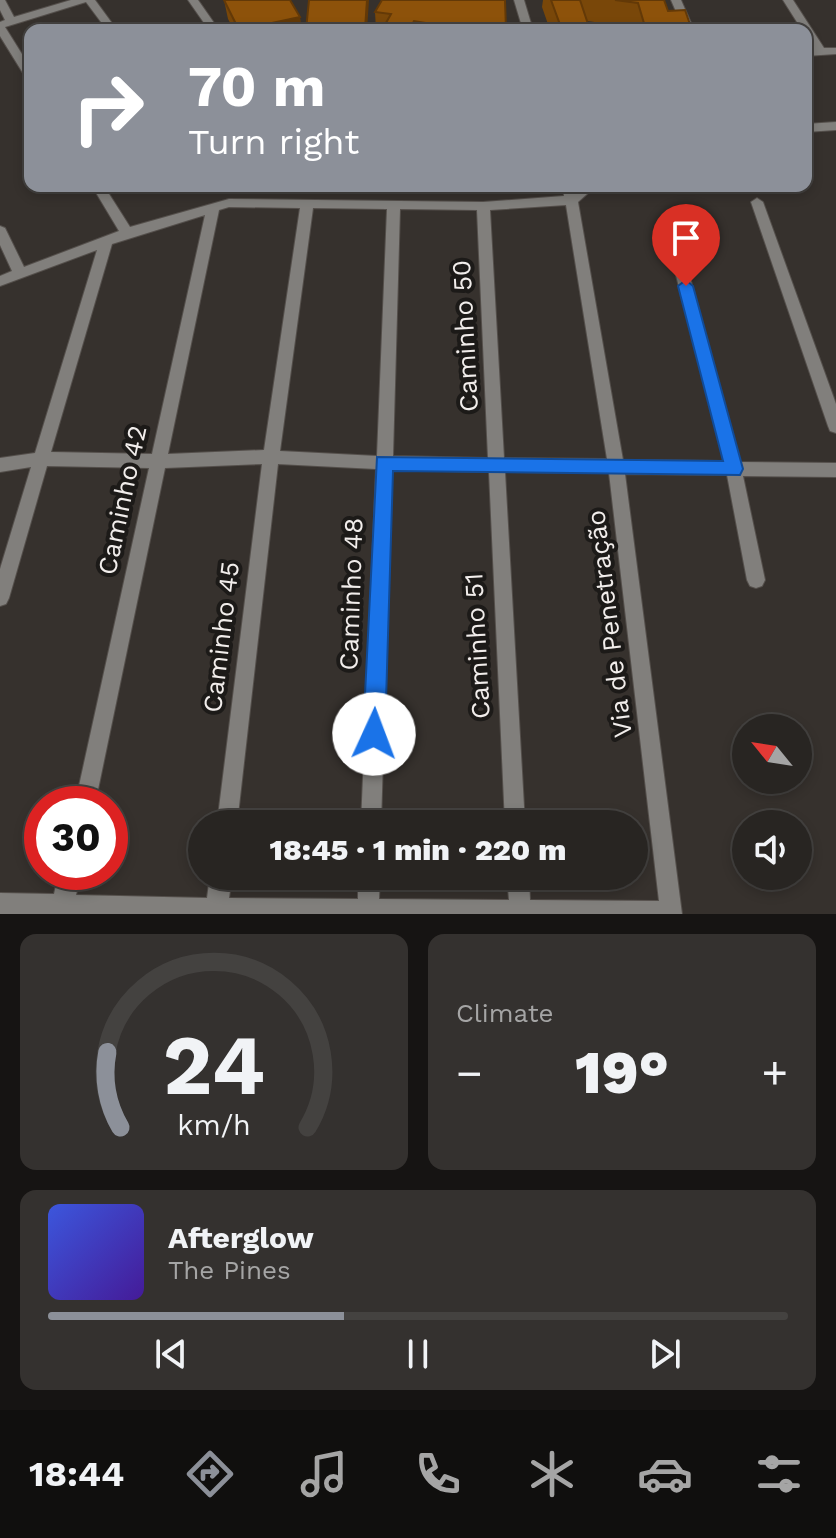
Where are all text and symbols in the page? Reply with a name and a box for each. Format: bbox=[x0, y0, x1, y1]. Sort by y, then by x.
text: 70 m bbox=[188, 54, 325, 120]
icon: right bbox=[56, 56, 160, 160]
text: Turn right bbox=[188, 121, 359, 163]
pin bbox=[652, 204, 720, 286]
icon: arrive bbox=[664, 216, 708, 260]
street label: Caminho 50 bbox=[446, 259, 484, 413]
street label: Caminho 42 bbox=[92, 423, 152, 577]
street label: Via de Penetração bbox=[580, 509, 638, 739]
street label: Caminho 48 bbox=[333, 517, 369, 671]
street label: Caminho 45 bbox=[197, 560, 245, 714]
street label: Caminho 51 bbox=[458, 572, 496, 720]
position arrow bbox=[332, 692, 416, 776]
north arrow bbox=[732, 714, 812, 794]
map controls bbox=[732, 714, 812, 890]
speed limit sign: 30 bbox=[24, 786, 128, 890]
button: sound bbox=[732, 810, 812, 890]
text: 18:45 · 1 min · 220 m bbox=[270, 832, 566, 867]
text: Climate bbox=[456, 998, 554, 1028]
text: 24 bbox=[163, 1017, 265, 1114]
text: 19° bbox=[575, 1037, 669, 1108]
text: − bbox=[456, 1047, 483, 1099]
text: + bbox=[761, 1047, 788, 1099]
text: km/h bbox=[177, 1108, 251, 1142]
text: Afterglow bbox=[168, 1220, 314, 1255]
text: The Pines bbox=[168, 1255, 291, 1285]
icon: previous bbox=[149, 1332, 193, 1376]
icon: pause bbox=[396, 1332, 440, 1376]
icon: next bbox=[643, 1332, 687, 1376]
icon: directions bbox=[182, 1446, 238, 1502]
icon: music bbox=[296, 1446, 352, 1502]
icon: phone bbox=[410, 1446, 466, 1502]
icon: climate bbox=[524, 1446, 580, 1502]
icon: car bbox=[637, 1446, 693, 1502]
icon: filters bbox=[751, 1446, 807, 1502]
text: 18:44 bbox=[29, 1453, 124, 1495]

